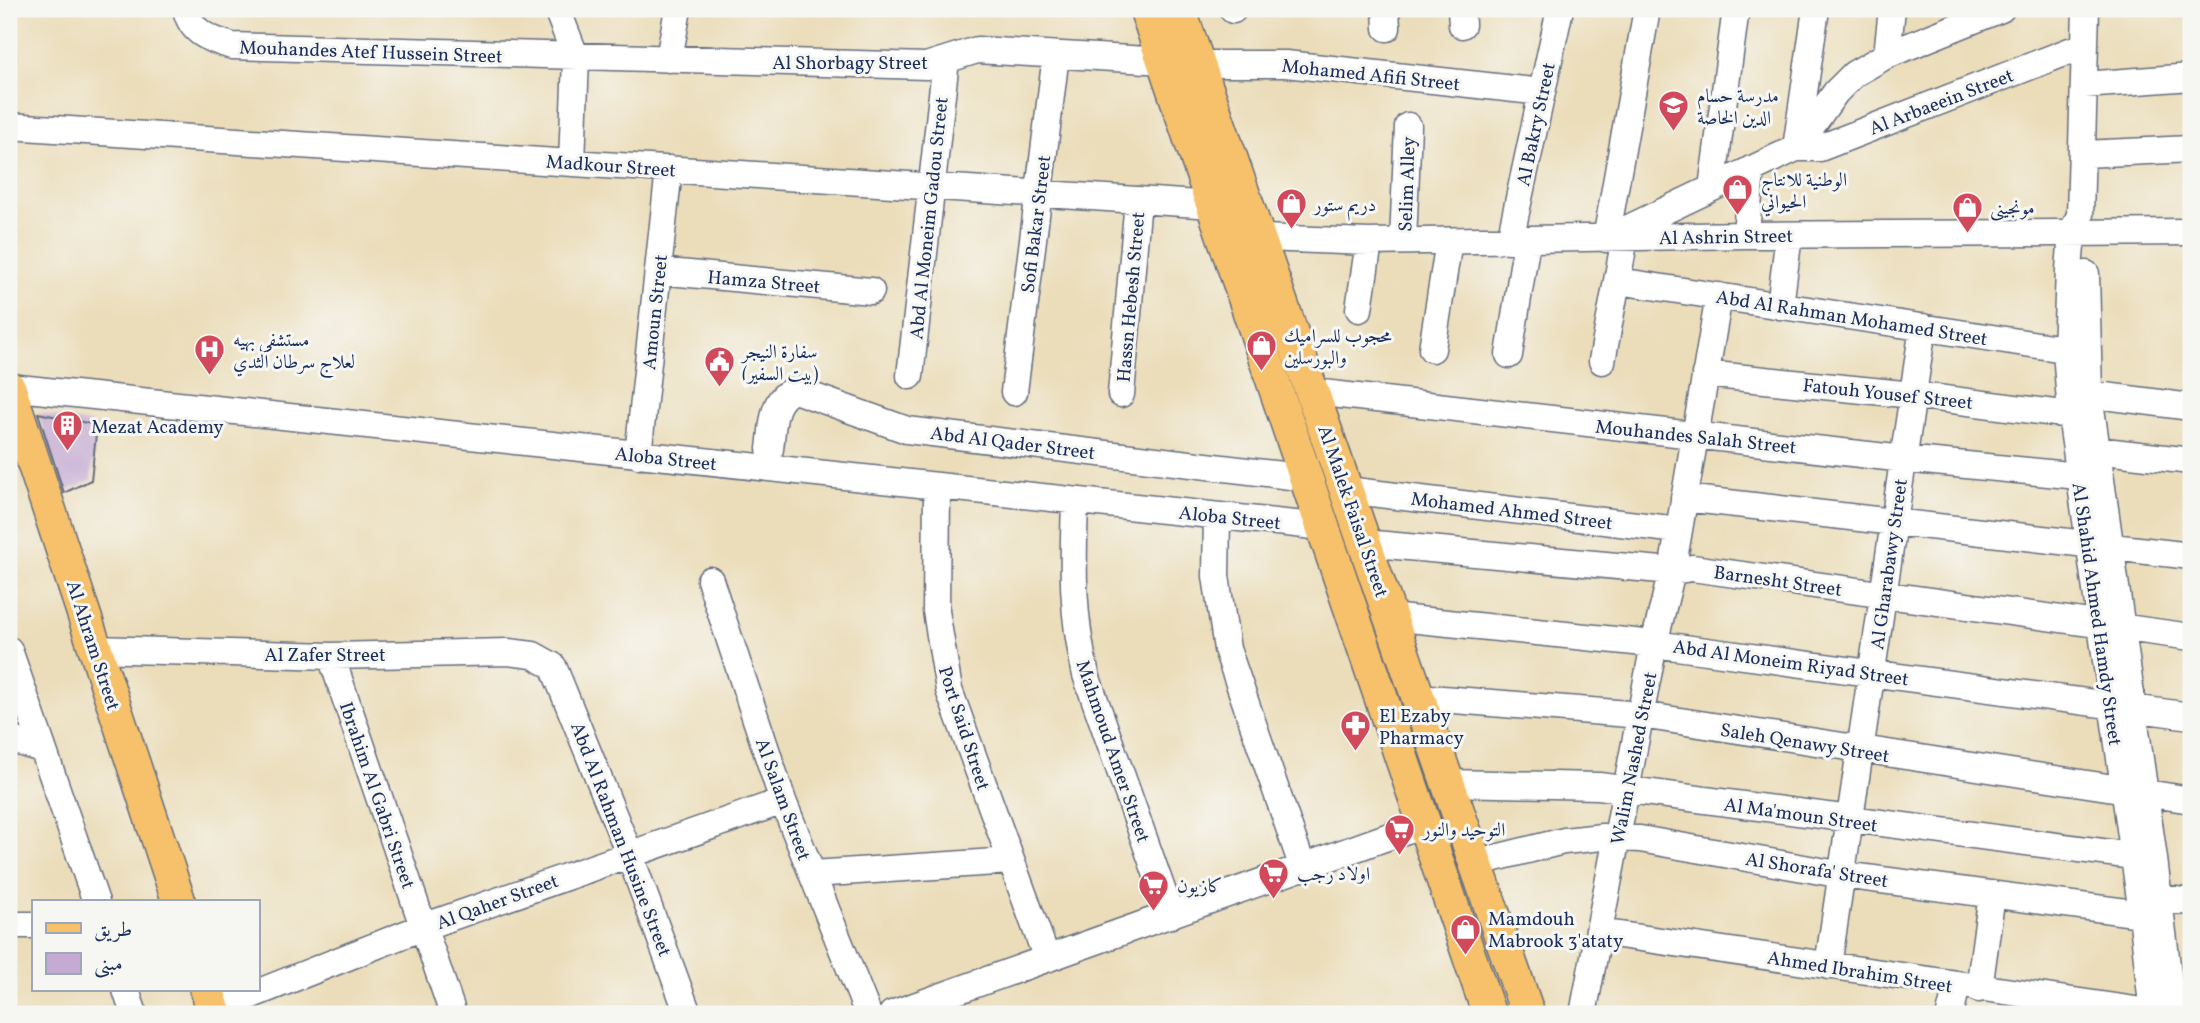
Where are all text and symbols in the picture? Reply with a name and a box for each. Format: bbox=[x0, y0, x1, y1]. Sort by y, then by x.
street label: Mouhandes Atef Hussein Street bbox=[239, 35, 503, 71]
street label: Al Shorbagy Street bbox=[772, 51, 928, 77]
street label: Mohamed Afifi Street bbox=[1280, 54, 1462, 98]
street label: Al Bakry Street bbox=[1511, 60, 1563, 189]
street label: Al Arbaeein Street bbox=[1866, 63, 2018, 142]
place label: مدرسة حسام الدين الخاصة bbox=[1697, 84, 1779, 132]
school or university icon: مدرسة حسام الدين الخاصة bbox=[1657, 89, 1691, 133]
street label: Abd Al Moneim Gadou Street bbox=[904, 95, 956, 341]
street label: Selim Alley bbox=[1393, 136, 1423, 232]
street label: Madkour Street bbox=[545, 149, 677, 185]
street label: Sofi Bakar Street bbox=[1016, 153, 1058, 295]
place label: الوطنية للانتاج الحيواني bbox=[1761, 168, 1847, 217]
shop icon: الوطنية للانتاج الحيواني bbox=[1721, 173, 1755, 217]
shop icon: دريم ستور bbox=[1274, 187, 1308, 231]
shop icon: مونجينى bbox=[1950, 190, 1984, 234]
place label: دريم ستور bbox=[1312, 193, 1376, 221]
place label: مونجينى bbox=[1990, 196, 2035, 222]
street label: Hassn Hebesh Street bbox=[1112, 211, 1152, 383]
street label: Al Ashrin Street bbox=[1659, 224, 1794, 252]
street label: Amoun Street bbox=[637, 253, 675, 371]
street label: Hamza Street bbox=[706, 265, 822, 301]
street label: Abd Al Rahman Mohamed Street bbox=[1714, 285, 1990, 353]
place label: محجوب للسراميك والبورسلين bbox=[1284, 324, 1392, 372]
place label: مستشفى بهيه لعلاج سرطان الثدي bbox=[233, 328, 355, 379]
shop icon: محجوب للسراميك والبورسلين bbox=[1244, 329, 1278, 373]
hospital icon: مستشفى بهيه لعلاج سرطان الثدي bbox=[193, 333, 227, 377]
place label: سفارة النيجر (بيت السفير) bbox=[740, 340, 819, 388]
public building icon: سفارة النيجر (بيت السفير) bbox=[702, 345, 736, 389]
street label: Fatouh Yousef Street bbox=[1801, 373, 1974, 417]
building icon: Mezat Academy bbox=[51, 409, 85, 453]
place label: Mezat Academy bbox=[91, 415, 224, 441]
street label: Mouhandes Salah Street bbox=[1594, 415, 1798, 462]
street label: Abd Al Qader Street bbox=[929, 421, 1097, 467]
street label: Al Malek Faisal Street bbox=[1310, 422, 1394, 602]
street label: Aloba Street bbox=[613, 442, 718, 478]
street label: Al Gharabawy Street bbox=[1865, 477, 1915, 651]
street label: Al Shahid Ahmed Hamdy Street bbox=[2065, 481, 2127, 748]
street label: Mohamed Ahmed Street bbox=[1409, 487, 1615, 537]
street label: Aloba Street bbox=[1177, 501, 1282, 537]
street label: Barnesht Street bbox=[1712, 560, 1844, 604]
street label: Al Ahram Street bbox=[59, 577, 125, 714]
street label: Abd Al Moneim Riyad Street bbox=[1671, 635, 1911, 693]
street label: Al Zafer Street bbox=[264, 643, 386, 669]
street label: Mahmoud Amer Street bbox=[1069, 657, 1156, 847]
street label: Port Said Street bbox=[931, 663, 996, 794]
street label: Walim Nashed Street bbox=[1605, 669, 1665, 847]
street label: Ibrahim Al Gabri Street bbox=[332, 699, 420, 893]
place label: El Ezaby Pharmacy bbox=[1379, 704, 1464, 752]
pharmacy icon: El Ezaby Pharmacy bbox=[1339, 709, 1373, 753]
street label: Saleh Qenawy Street bbox=[1718, 718, 1891, 770]
street label: Abd Al Rahman Husine Street bbox=[563, 719, 677, 961]
street label: Al Salam Street bbox=[748, 735, 816, 865]
street label: Al Ma'moun Street bbox=[1722, 792, 1880, 840]
supermarket icon: التوحيد والنور bbox=[1383, 812, 1417, 856]
place label: التوحيد والنور bbox=[1421, 818, 1505, 844]
street label: Al Shorafa' Street bbox=[1743, 847, 1890, 895]
supermarket icon: اولاد رجب bbox=[1257, 856, 1291, 900]
place label: اولاد رجب bbox=[1297, 862, 1370, 888]
supermarket icon: كازيون bbox=[1137, 868, 1171, 912]
street label: Al Qaher Street bbox=[433, 869, 563, 937]
place label: كازيون bbox=[1177, 874, 1223, 900]
legend bbox=[32, 900, 259, 992]
place label: Mamdouh Mabrook 3'ataty bbox=[1488, 907, 1623, 955]
shop icon: Mamdouh Mabrook 3'ataty bbox=[1448, 912, 1482, 956]
text: طريق bbox=[94, 916, 132, 945]
street label: Ahmed Ibrahim Street bbox=[1765, 946, 1954, 1000]
text: مبنى bbox=[94, 950, 123, 979]

